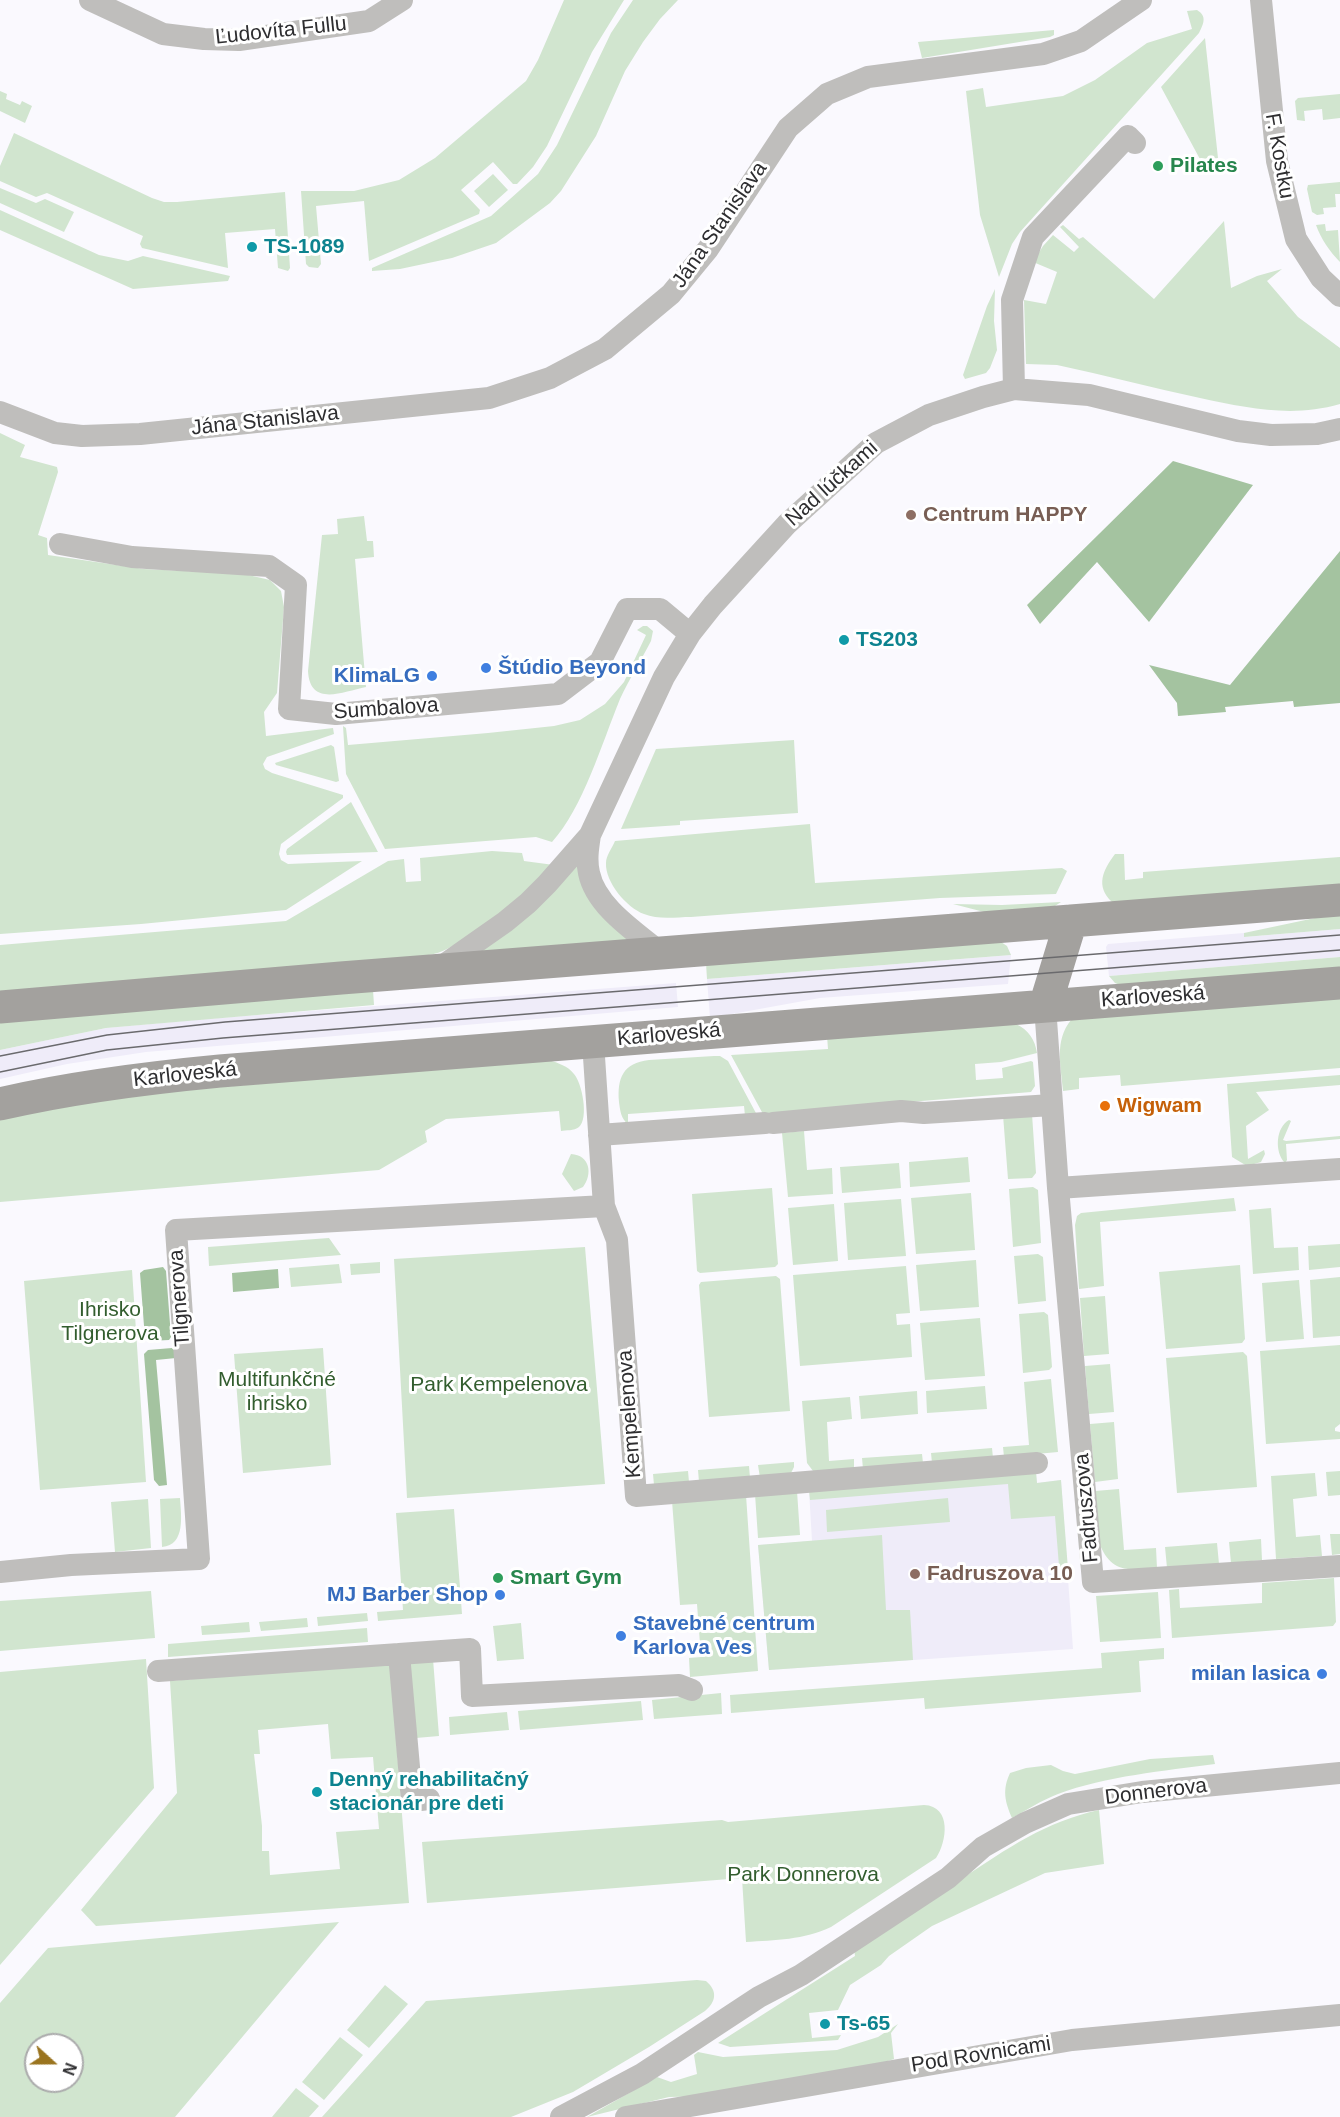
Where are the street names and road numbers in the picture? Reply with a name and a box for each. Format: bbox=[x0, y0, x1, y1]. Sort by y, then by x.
street label: Ľudovíta Fullu bbox=[214, 12, 348, 50]
street label: F. Kostku bbox=[1259, 111, 1299, 201]
street label: Jána Stanislava bbox=[667, 157, 773, 293]
street label: Jána Stanislava bbox=[190, 401, 340, 441]
street label: Nad lúčkami bbox=[781, 436, 883, 532]
street label: Sumbalova bbox=[333, 693, 439, 725]
street label: Karloveská bbox=[1100, 981, 1206, 1013]
street label: Karloveská bbox=[616, 1018, 722, 1052]
street label: Karloveská bbox=[132, 1057, 238, 1093]
street label: Tilgnerova bbox=[164, 1249, 196, 1347]
street label: Kempelenova bbox=[613, 1349, 647, 1479]
street label: Fadruszova bbox=[1070, 1452, 1104, 1564]
street label: Donnerova bbox=[1103, 1773, 1209, 1811]
street label: Pod Rovnicami bbox=[909, 2032, 1053, 2078]

